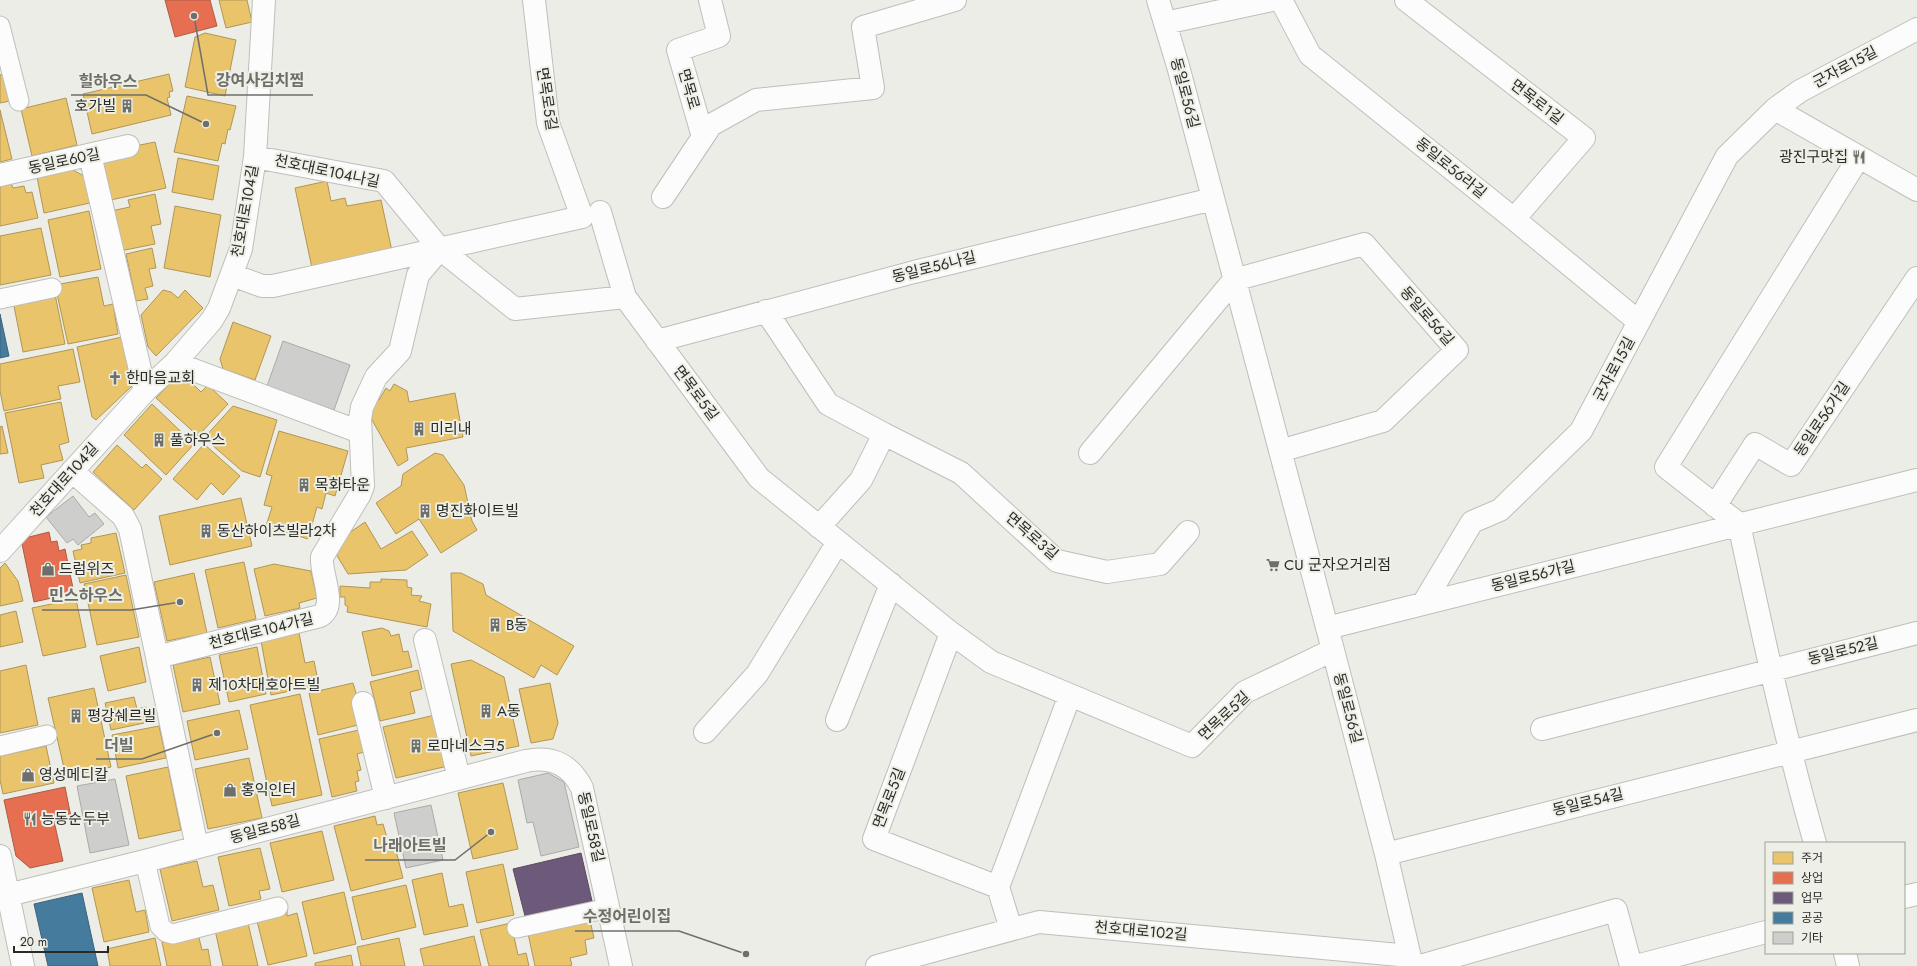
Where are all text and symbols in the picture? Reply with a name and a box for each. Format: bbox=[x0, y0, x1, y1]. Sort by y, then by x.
street label: 군자로15길 bbox=[1809, 41, 1881, 93]
street label: 동일로56길 bbox=[1165, 55, 1205, 131]
street label: 면목로5길 bbox=[531, 66, 563, 132]
street label: 면목로 bbox=[673, 66, 705, 112]
callout: 힐하우스 bbox=[71, 67, 146, 95]
callout: 강여사김치찜 bbox=[208, 67, 313, 95]
text: 강여사김치찜 bbox=[216, 69, 304, 92]
text: 힐하우스 bbox=[79, 70, 138, 93]
street label: 면목로1길 bbox=[1506, 74, 1568, 130]
place label: 호가빌 bbox=[75, 95, 116, 117]
building icon: 호가빌 bbox=[119, 98, 135, 114]
street label: 동일로56라길 bbox=[1411, 132, 1491, 204]
street label: 동일로60길 bbox=[26, 143, 102, 179]
place label: 광진구맛집 bbox=[1779, 146, 1848, 168]
street label: 천호대로104나길 bbox=[272, 149, 382, 193]
restaurant icon: 광진구맛집 bbox=[1851, 149, 1867, 165]
street label: 천호대로104길 bbox=[226, 163, 264, 259]
street label: 동일로56나길 bbox=[890, 246, 978, 288]
street label: 동일로56길 bbox=[1395, 281, 1459, 351]
street label: 군자로15길 bbox=[1588, 333, 1640, 405]
street label: 면목로5길 bbox=[668, 361, 724, 425]
place label: 한마음교회 bbox=[126, 367, 195, 389]
church icon: 한마음교회 bbox=[107, 370, 123, 386]
street label: 동일로56가길 bbox=[1789, 377, 1855, 461]
place label: 미리내 bbox=[430, 418, 471, 440]
building icon: 미리내 bbox=[411, 421, 427, 437]
place label: 풀하우스 bbox=[170, 429, 225, 451]
building icon: 풀하우스 bbox=[151, 432, 167, 448]
street label: 천호대로104길 bbox=[25, 438, 103, 522]
place label: 목화타운 bbox=[315, 474, 370, 496]
building icon: 목화타운 bbox=[296, 477, 312, 493]
place label: 명진화이트빌 bbox=[436, 500, 519, 522]
building icon: 명진화이트빌 bbox=[417, 503, 433, 519]
street label: 면목로3길 bbox=[1001, 507, 1063, 565]
place label: 동산하이츠빌라2차 bbox=[217, 520, 336, 542]
building icon: 동산하이츠빌라2차 bbox=[198, 523, 214, 539]
place label: CU 군자오거리점 bbox=[1284, 554, 1391, 576]
street label: 동일로56가길 bbox=[1489, 555, 1577, 597]
supermarket icon: CU 군자오거리점 bbox=[1265, 557, 1281, 573]
place label: 드럼위즈 bbox=[59, 558, 114, 580]
shop icon: 드럼위즈 bbox=[40, 561, 56, 577]
callout: 민스하우스 bbox=[42, 582, 131, 610]
text: 민스하우스 bbox=[49, 584, 123, 607]
street label: 천호대로104가길 bbox=[206, 607, 316, 655]
place label: B동 bbox=[506, 614, 528, 636]
building icon: B동 bbox=[487, 617, 503, 633]
street label: 동일로52길 bbox=[1805, 632, 1881, 670]
street label: 동일로56길 bbox=[1328, 670, 1368, 746]
place label: 제10차대호아트빌 bbox=[208, 674, 320, 696]
building icon: 제10차대호아트빌 bbox=[189, 677, 205, 693]
street label: 면목로5길 bbox=[1193, 686, 1255, 746]
place label: A동 bbox=[497, 700, 521, 722]
building icon: A동 bbox=[478, 703, 494, 719]
place label: 평강쉐르빌 bbox=[87, 705, 156, 727]
building icon: 평강쉐르빌 bbox=[68, 708, 84, 724]
callout: 더빌 bbox=[96, 731, 142, 759]
text: 더빌 bbox=[104, 734, 134, 757]
place label: 로마네스크5 bbox=[427, 735, 504, 757]
building icon: 로마네스크5 bbox=[408, 738, 424, 754]
place label: 영성메디칼 bbox=[39, 764, 108, 786]
street label: 면목로5길 bbox=[867, 764, 911, 832]
shop icon: 영성메디칼 bbox=[20, 767, 36, 783]
place label: 홍익인터 bbox=[241, 779, 296, 801]
shop icon: 홍익인터 bbox=[222, 782, 238, 798]
street label: 동일로54길 bbox=[1550, 783, 1626, 821]
street label: 동일로58길 bbox=[572, 790, 610, 864]
place label: 능동순두부 bbox=[41, 808, 110, 830]
street label: 동일로58길 bbox=[227, 809, 303, 849]
restaurant icon: 능동순두부 bbox=[22, 811, 38, 827]
callout: 나래아트빌 bbox=[365, 832, 455, 860]
text: 나래아트빌 bbox=[373, 834, 447, 857]
legend bbox=[1765, 842, 1905, 954]
text: 주거 bbox=[1801, 849, 1823, 867]
text: 상업 bbox=[1801, 869, 1823, 887]
text: 업무 bbox=[1801, 889, 1823, 907]
callout: 수정어린이집 bbox=[575, 903, 679, 931]
text: 수정어린이집 bbox=[583, 905, 671, 928]
text: 공공 bbox=[1801, 909, 1823, 927]
street label: 천호대로102길 bbox=[1094, 916, 1188, 946]
scale bar bbox=[14, 928, 108, 954]
text: 기타 bbox=[1801, 929, 1823, 947]
text: 20 m bbox=[20, 933, 47, 951]

